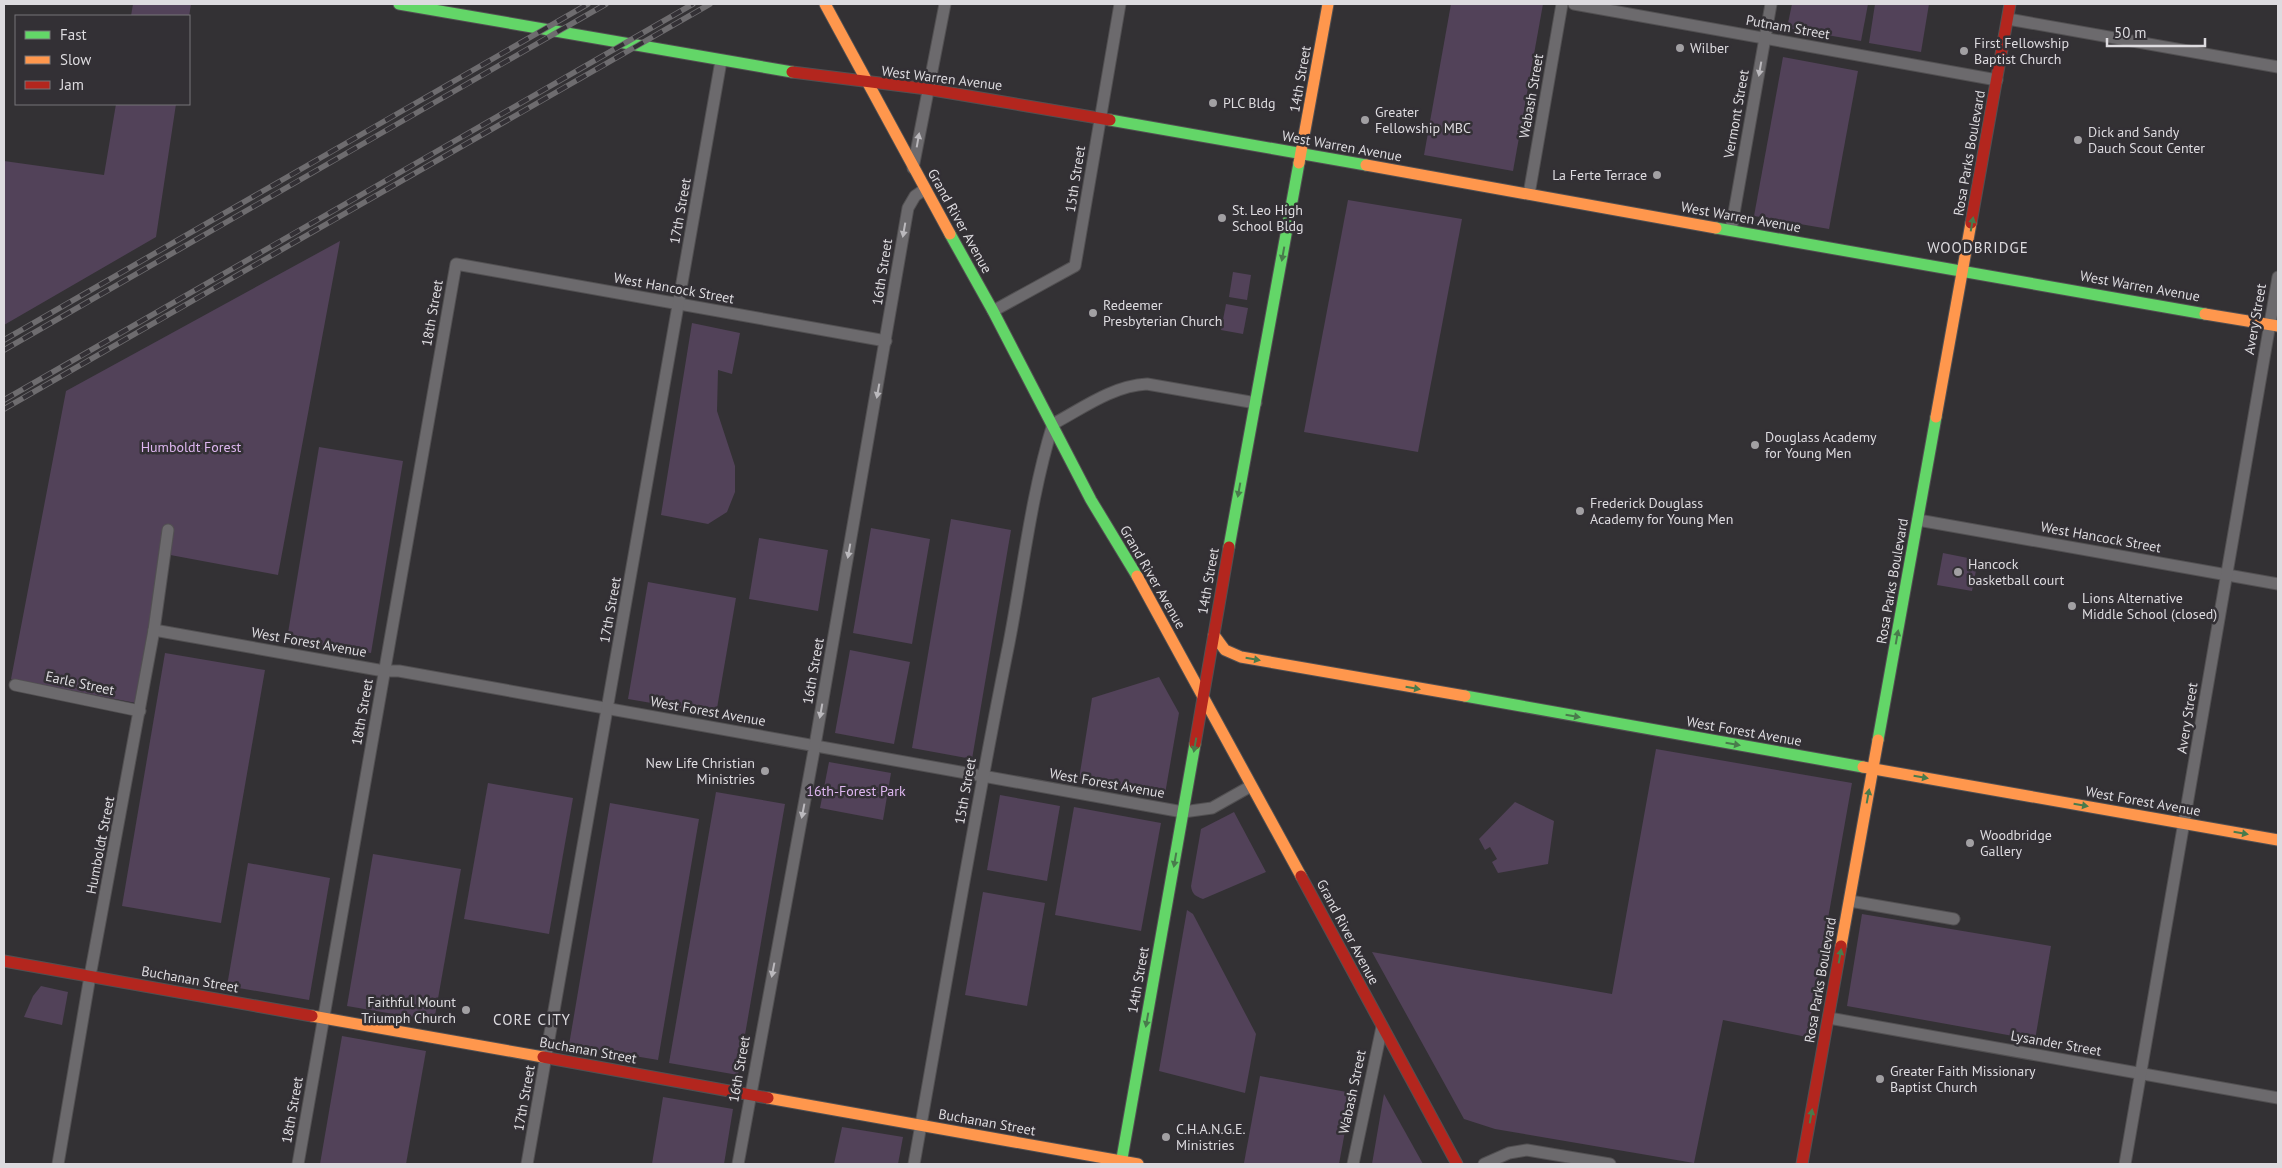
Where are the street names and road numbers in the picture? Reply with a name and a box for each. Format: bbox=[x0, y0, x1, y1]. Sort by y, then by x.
street label: Putnam Street bbox=[1745, 11, 1832, 43]
street label: 14th Street bbox=[1285, 44, 1315, 114]
street label: Wabash Street bbox=[1515, 52, 1547, 140]
street label: West Warren Avenue bbox=[881, 62, 1003, 94]
street label: Vermont Street bbox=[1719, 68, 1753, 161]
street label: Rosa Parks Boulevard bbox=[1949, 89, 1989, 217]
street label: West Warren Avenue bbox=[1281, 127, 1403, 165]
street label: 15th Street bbox=[1061, 144, 1089, 214]
street label: Grand River Avenue bbox=[924, 166, 996, 276]
street label: 17th Street bbox=[665, 176, 695, 245]
street label: West Warren Avenue bbox=[1680, 198, 1802, 236]
street label: 16th Street bbox=[868, 237, 896, 307]
street label: West Warren Avenue bbox=[2079, 267, 2201, 305]
street label: West Hancock Street bbox=[612, 269, 736, 308]
street label: 18th Street bbox=[417, 278, 447, 348]
street label: Avery Street bbox=[2240, 282, 2270, 356]
street label: Rosa Parks Boulevard bbox=[1872, 517, 1912, 645]
street label: West Hancock Street bbox=[2039, 518, 2163, 557]
street label: Grand River Avenue bbox=[1116, 522, 1190, 632]
street label: 14th Street bbox=[1193, 546, 1223, 616]
street label: 17th Street bbox=[595, 575, 625, 644]
street label: West Forest Avenue bbox=[250, 623, 368, 661]
street label: 16th Street bbox=[798, 636, 828, 706]
street label: Earle Street bbox=[44, 667, 116, 699]
street label: 18th Street bbox=[347, 677, 377, 747]
street label: Avery Street bbox=[2173, 681, 2202, 755]
street label: West Forest Avenue bbox=[649, 692, 767, 730]
street label: West Forest Avenue bbox=[1685, 712, 1803, 750]
street label: 15th Street bbox=[950, 756, 980, 826]
street label: West Forest Avenue bbox=[1048, 764, 1166, 802]
street label: West Forest Avenue bbox=[2084, 782, 2202, 820]
street label: Humboldt Street bbox=[82, 794, 118, 895]
street label: Grand River Avenue bbox=[1313, 876, 1383, 988]
street label: Rosa Parks Boulevard bbox=[1800, 916, 1840, 1044]
street label: 14th Street bbox=[1123, 945, 1153, 1015]
street label: Buchanan Street bbox=[140, 962, 240, 996]
street label: Lysander Street bbox=[2009, 1026, 2103, 1060]
street label: Buchanan Street bbox=[538, 1033, 638, 1067]
street label: 16th Street bbox=[724, 1034, 754, 1104]
street label: Wabash Street bbox=[1334, 1048, 1370, 1136]
street label: 17th Street bbox=[509, 1063, 539, 1132]
street label: 18th Street bbox=[277, 1075, 307, 1145]
street label: Buchanan Street bbox=[937, 1105, 1037, 1139]

